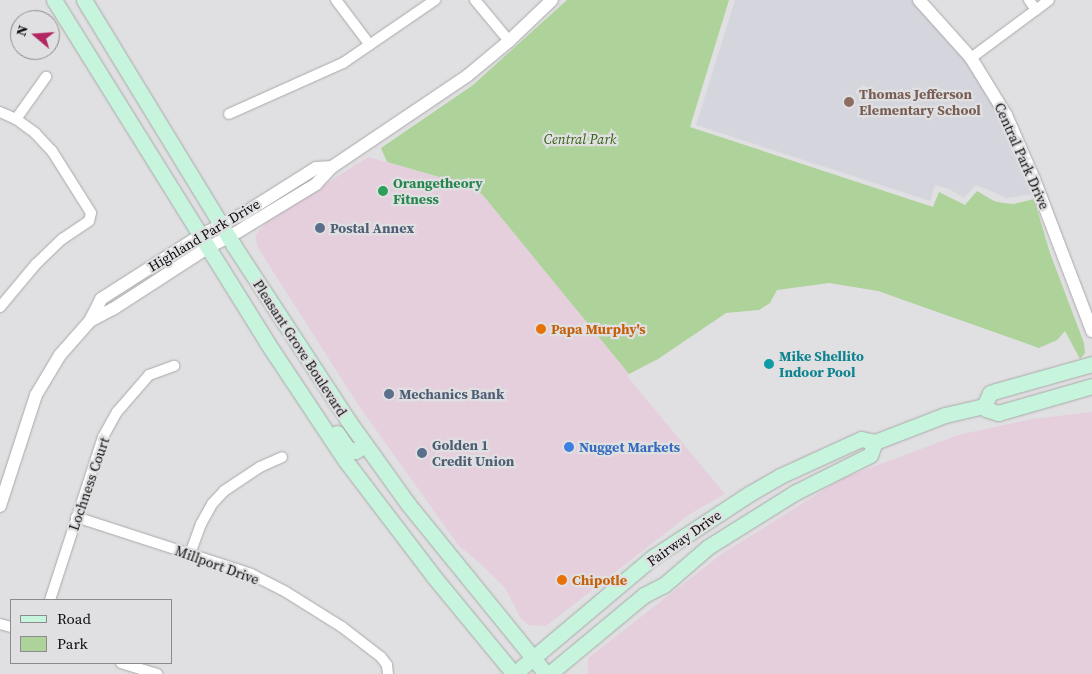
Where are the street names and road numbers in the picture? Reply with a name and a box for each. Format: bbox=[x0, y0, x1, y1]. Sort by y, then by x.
street label: Central Park Drive bbox=[991, 100, 1053, 212]
street label: Highland Park Drive bbox=[145, 195, 263, 275]
street label: Pleasant Grove Boulevard bbox=[250, 277, 350, 419]
street label: Lochness Court bbox=[65, 435, 113, 533]
street label: Fairway Drive bbox=[644, 506, 724, 570]
street label: Millport Drive bbox=[173, 542, 261, 588]

